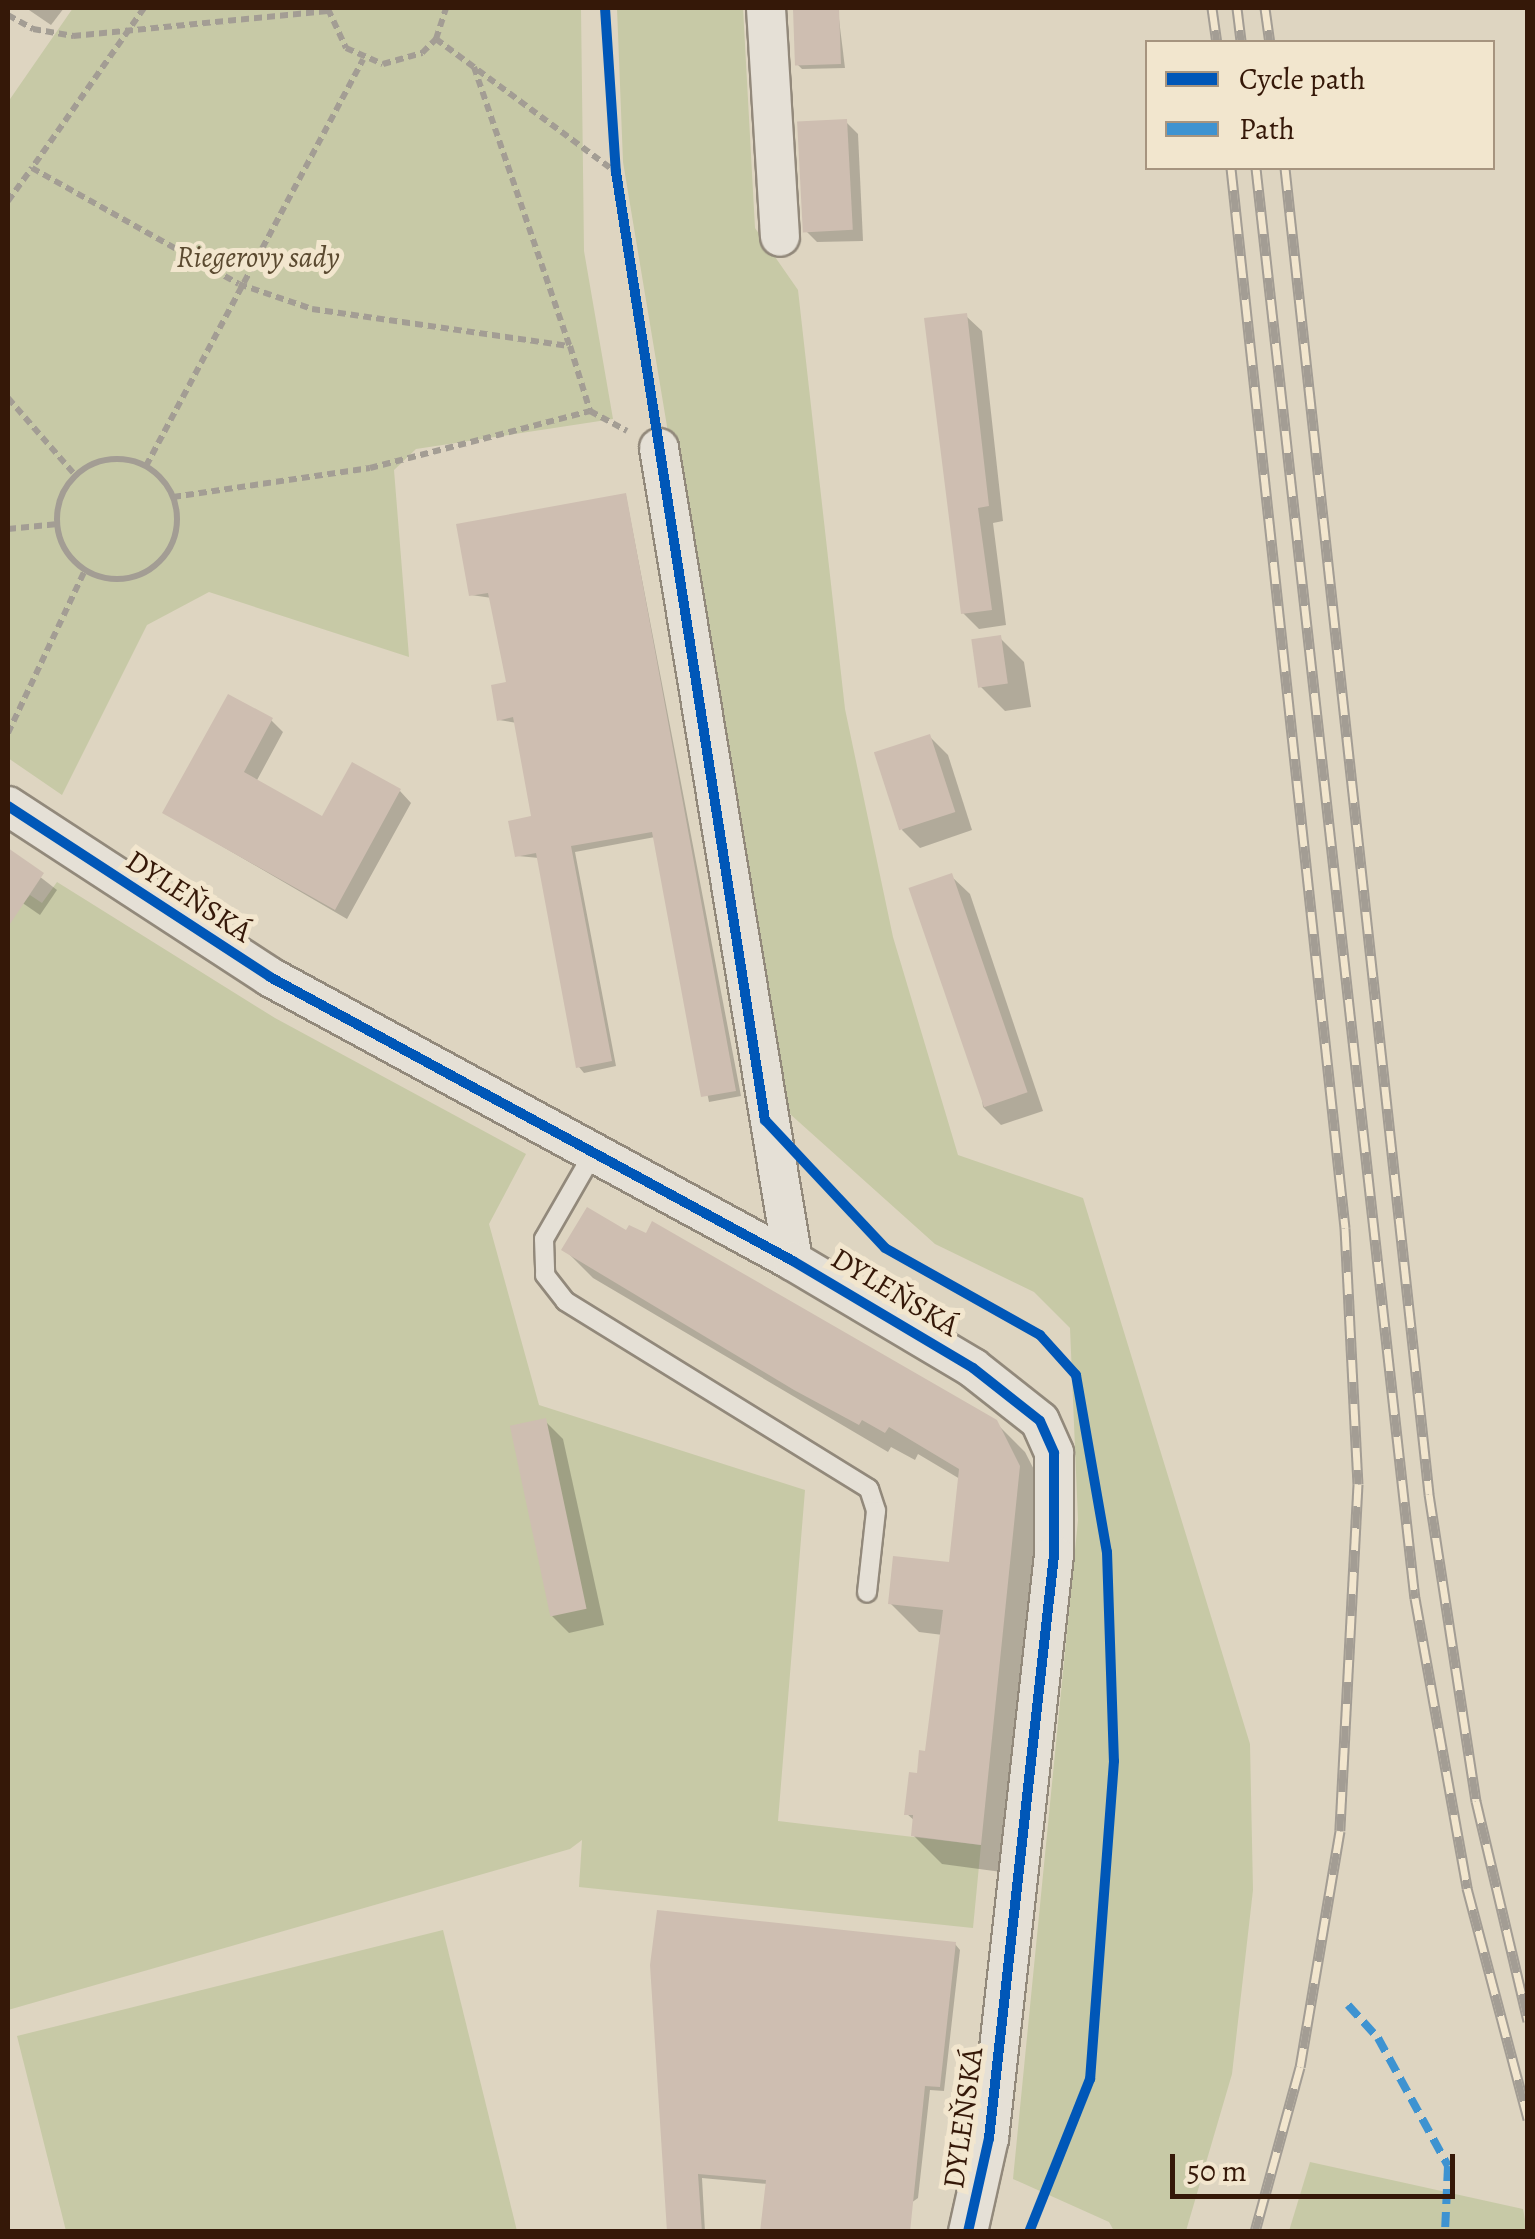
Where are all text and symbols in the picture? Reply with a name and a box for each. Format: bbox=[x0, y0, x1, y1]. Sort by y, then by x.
legend bbox=[1145, 40, 1495, 170]
text: Cycle path bbox=[1239, 59, 1366, 99]
text: Path bbox=[1239, 109, 1295, 149]
park label: Riegerovy sady bbox=[176, 239, 340, 275]
street label: DYLEŇSKÁ bbox=[120, 842, 258, 950]
street label: DYLEŇSKÁ bbox=[825, 1240, 965, 1344]
street label: DYLEŇSKÁ bbox=[935, 2045, 991, 2191]
scale bar bbox=[1175, 2134, 1460, 2196]
text: 50 m bbox=[1187, 2151, 1247, 2191]

